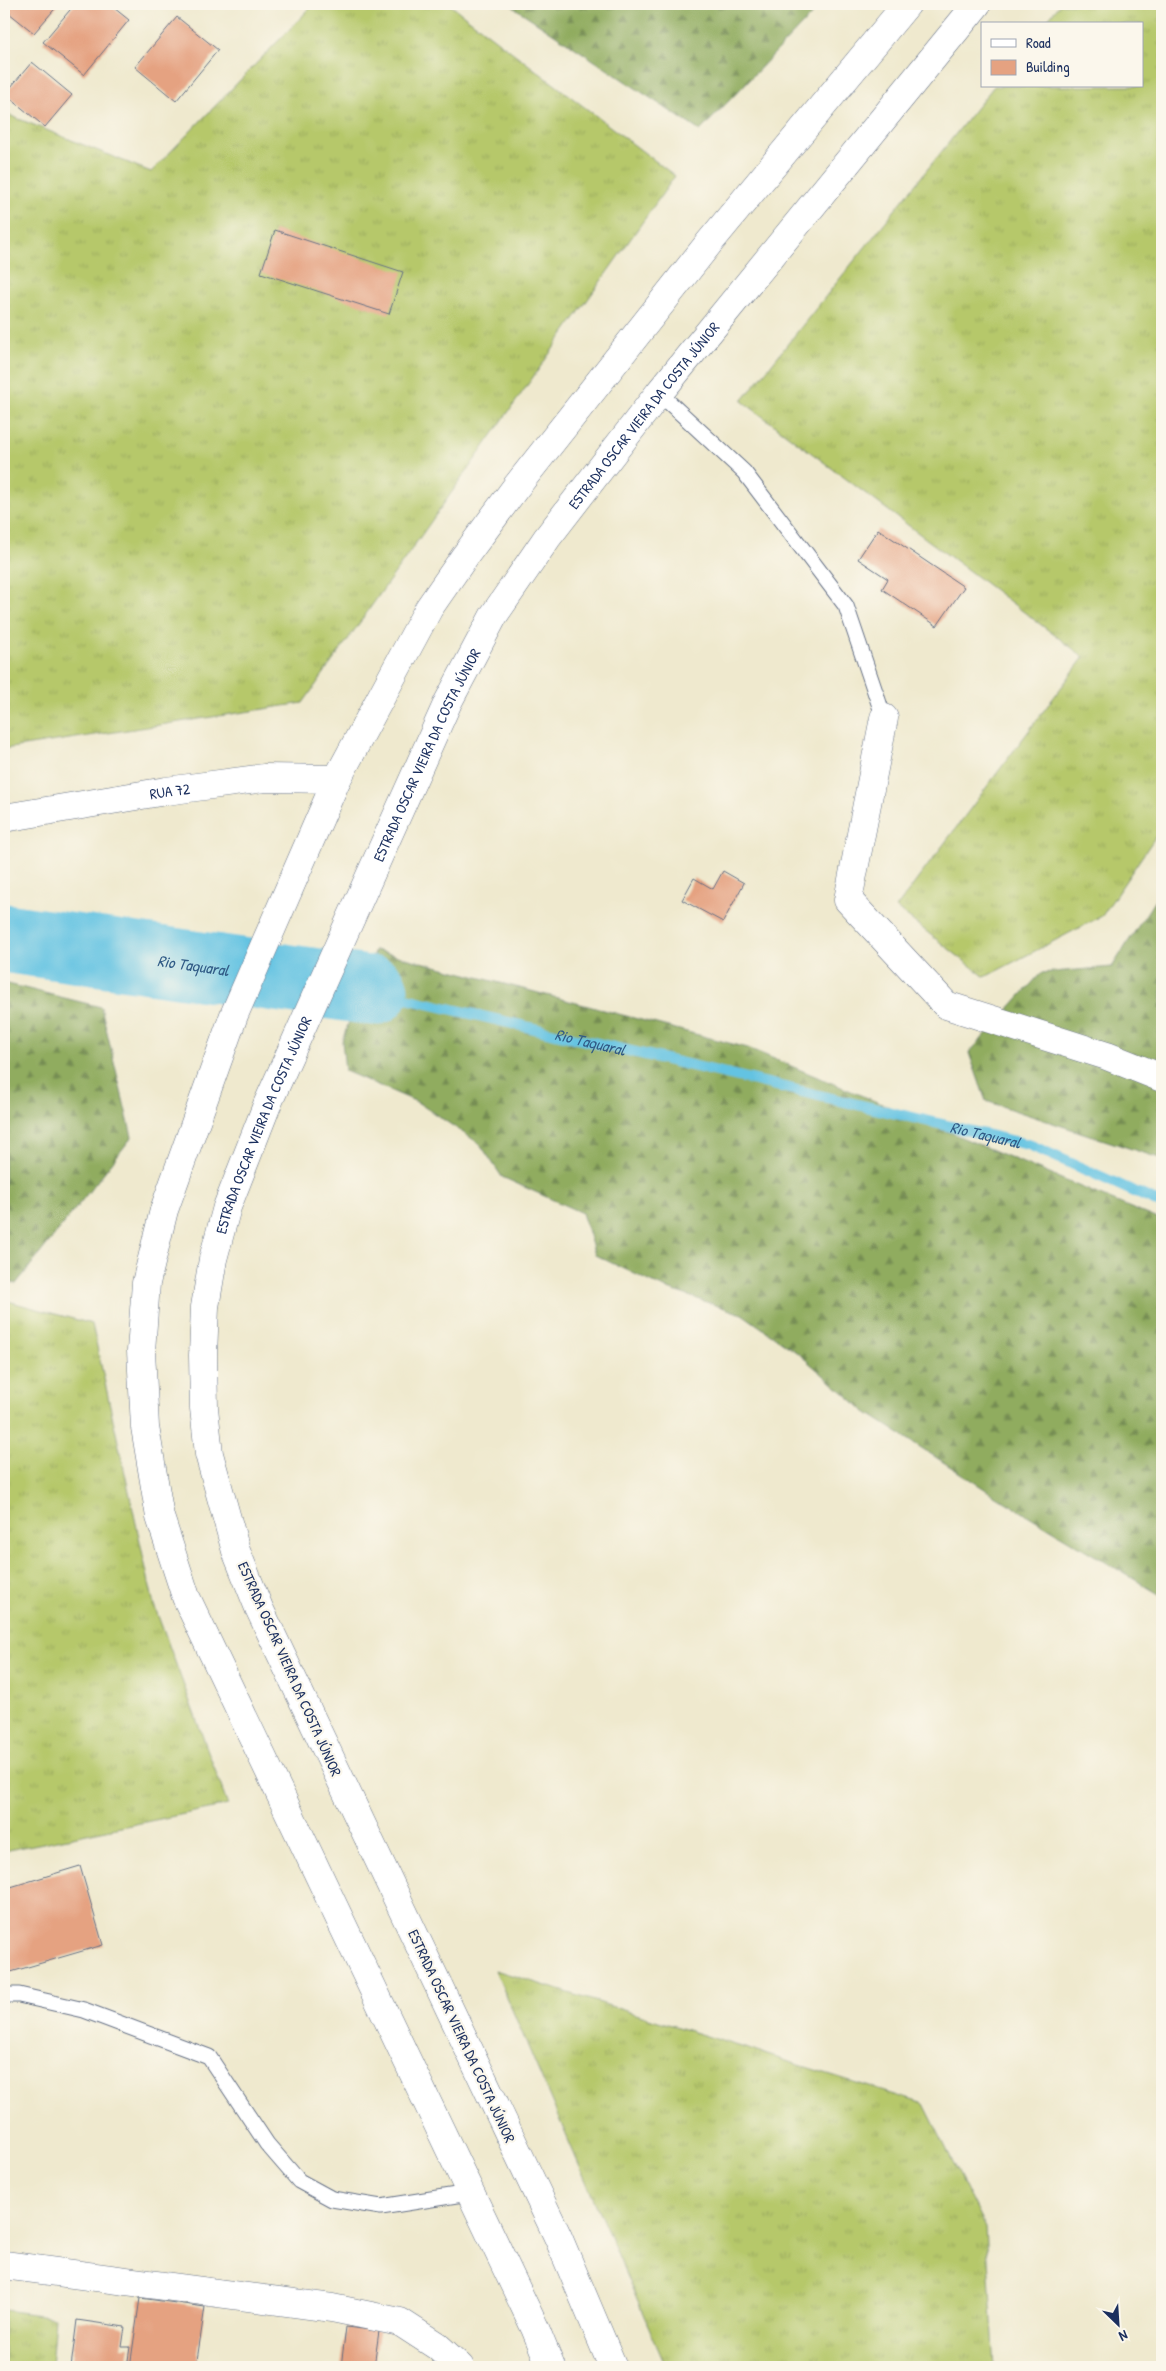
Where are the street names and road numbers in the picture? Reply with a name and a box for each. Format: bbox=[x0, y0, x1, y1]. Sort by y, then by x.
street label: ESTRADA OSCAR VIEIRA DA COSTA JÚNIOR bbox=[563, 317, 724, 513]
street label: ESTRADA OSCAR VIEIRA DA COSTA JÚNIOR bbox=[367, 644, 485, 865]
street label: RUA 72 bbox=[148, 777, 191, 804]
street label: ESTRADA OSCAR VIEIRA DA COSTA JÚNIOR bbox=[210, 1013, 316, 1236]
street label: ESTRADA OSCAR VIEIRA DA COSTA JÚNIOR bbox=[233, 1558, 347, 1780]
street label: ESTRADA OSCAR VIEIRA DA COSTA JÚNIOR bbox=[403, 1926, 521, 2146]

